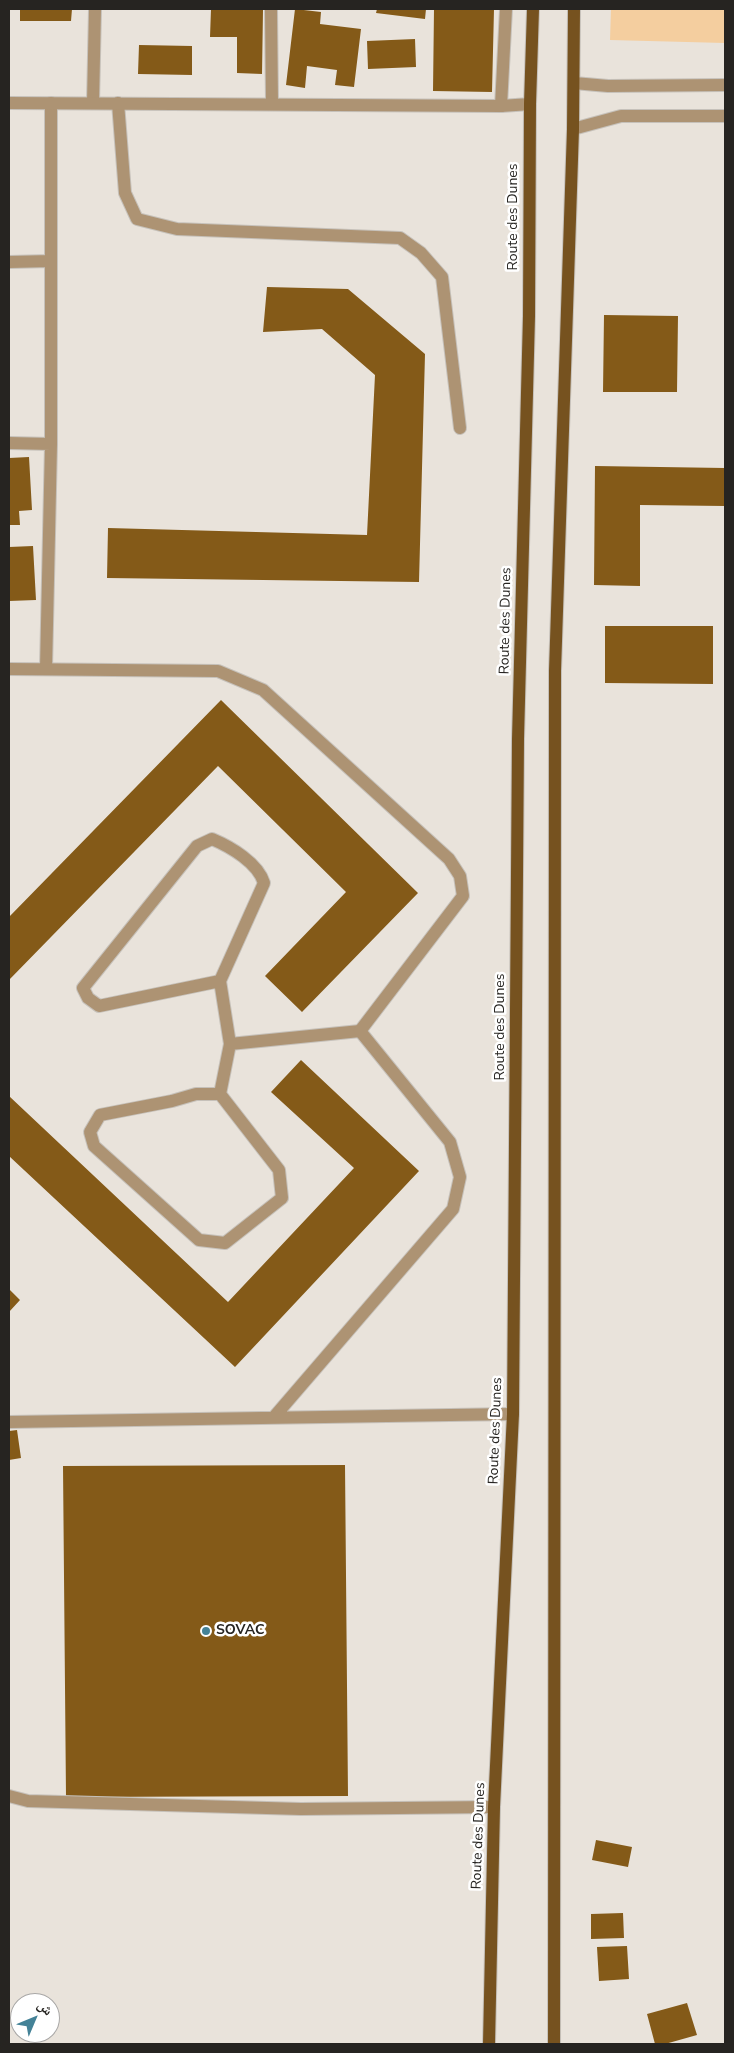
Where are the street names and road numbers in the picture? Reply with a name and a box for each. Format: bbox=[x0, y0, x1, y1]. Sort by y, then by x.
street label: Route des Dunes bbox=[506, 163, 522, 271]
street label: Route des Dunes bbox=[497, 567, 515, 675]
street label: Route des Dunes bbox=[493, 973, 509, 1081]
street label: Route des Dunes bbox=[486, 1377, 506, 1485]
street label: Route des Dunes bbox=[469, 1782, 489, 1890]

